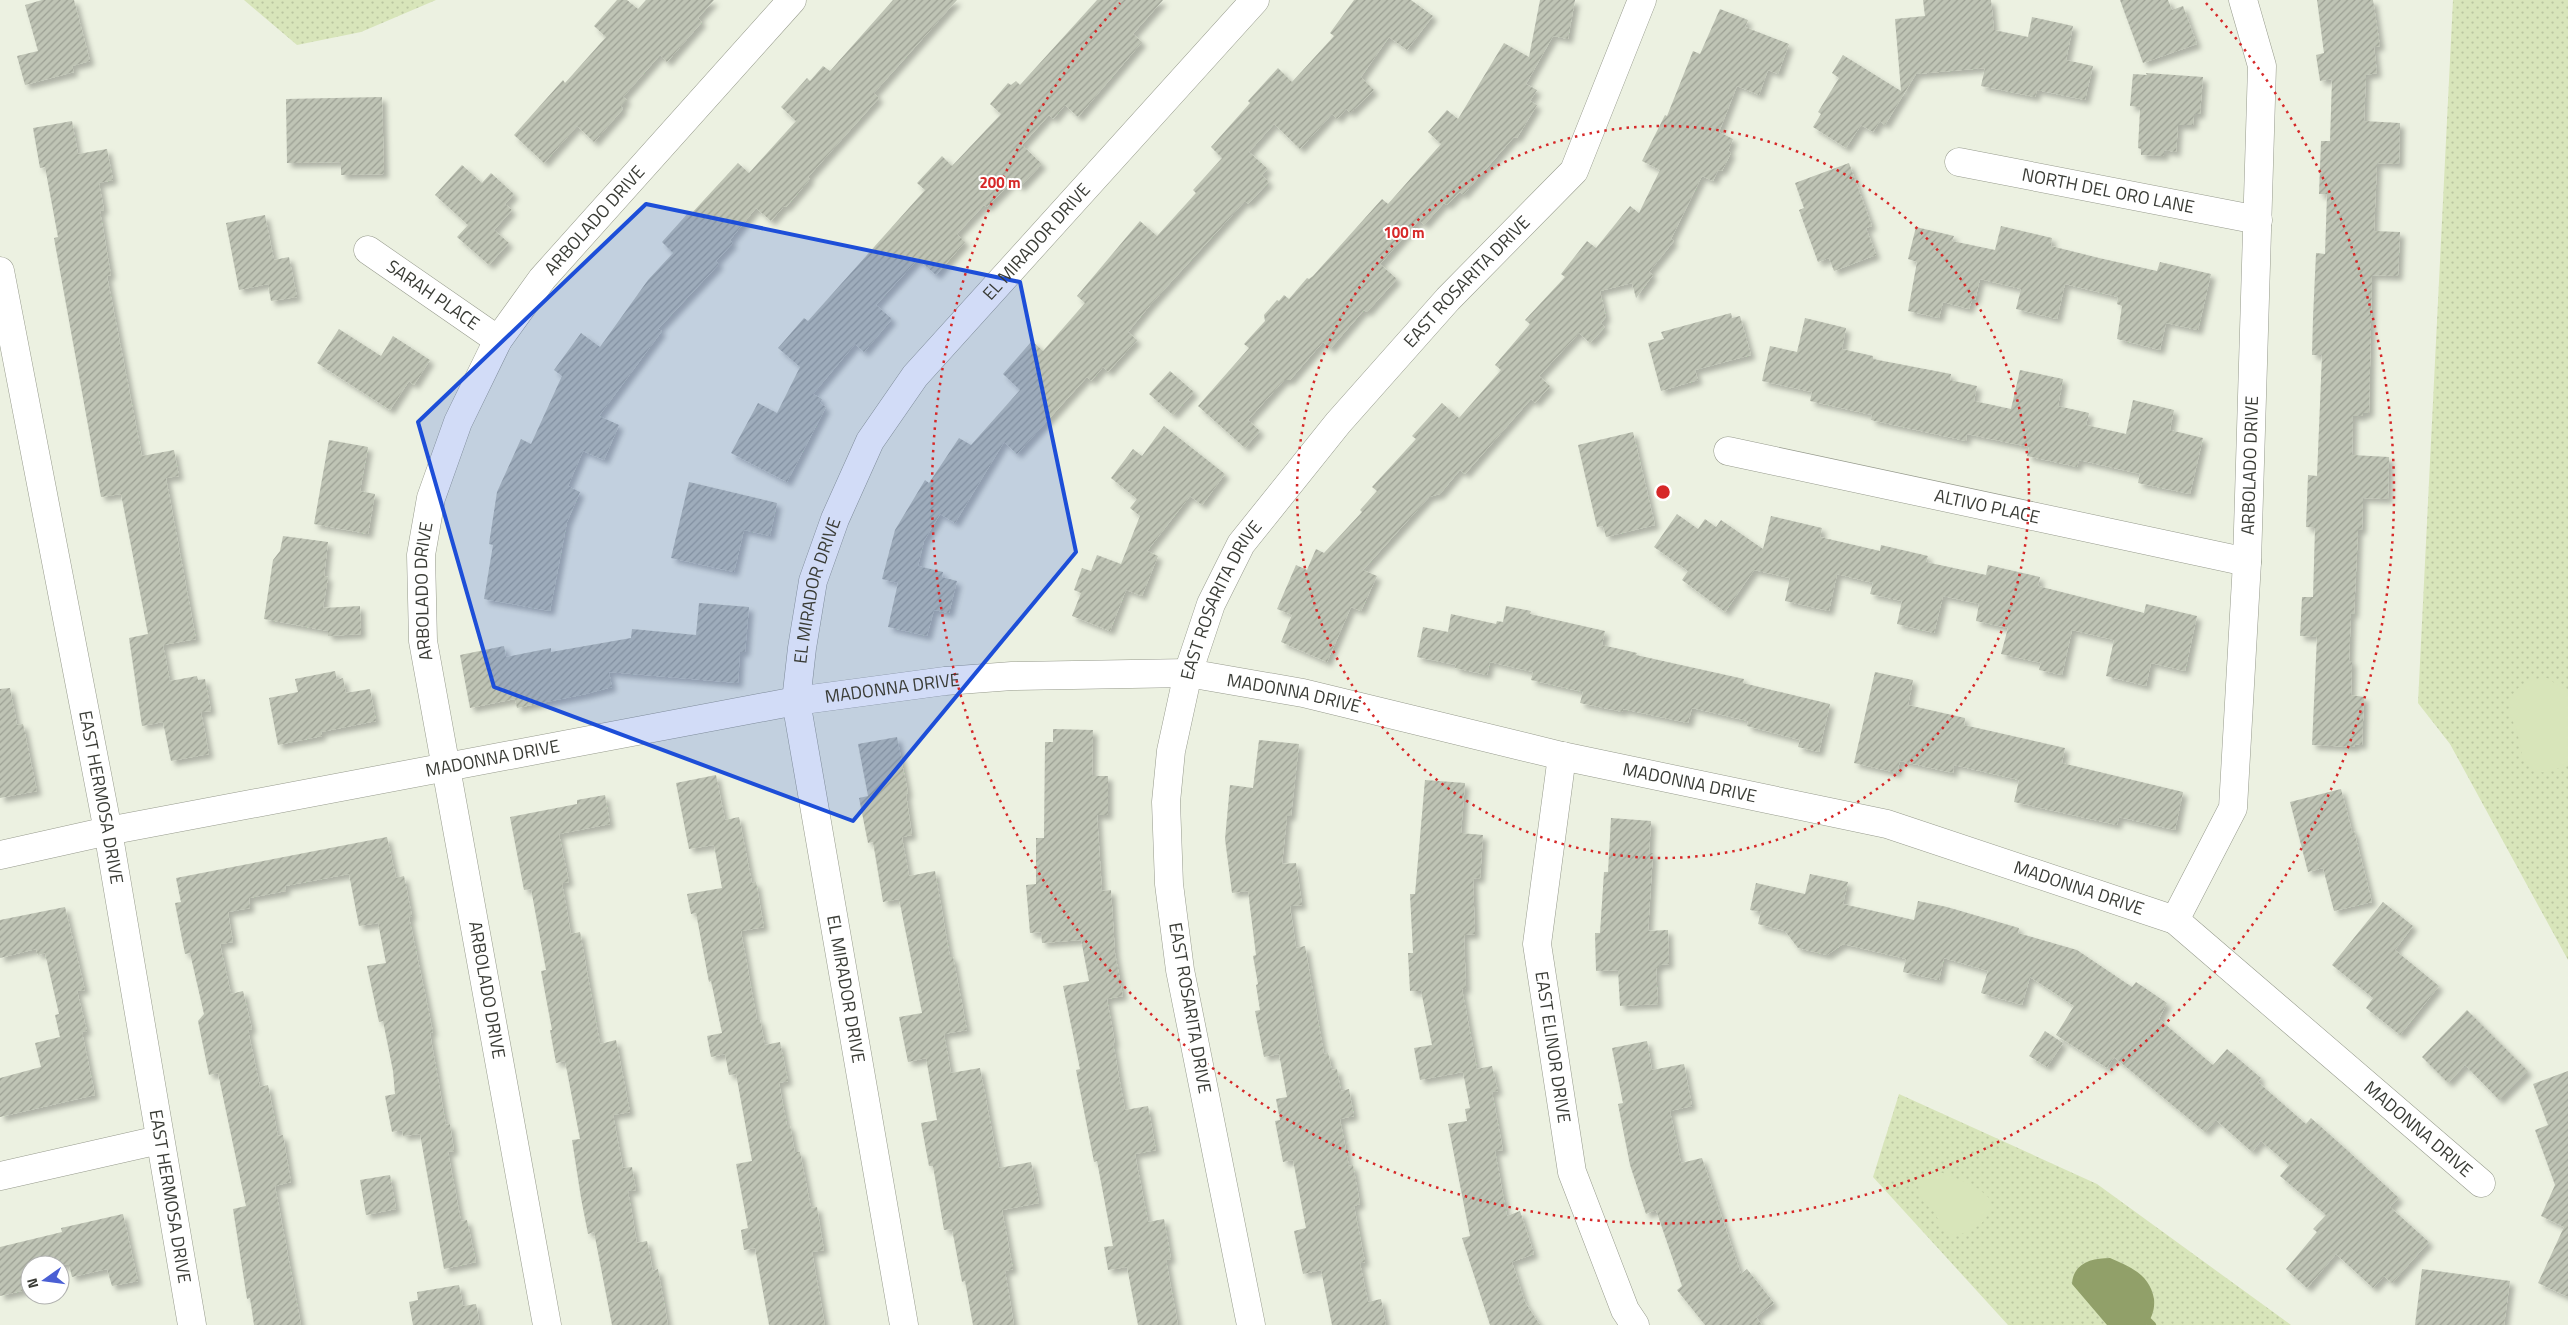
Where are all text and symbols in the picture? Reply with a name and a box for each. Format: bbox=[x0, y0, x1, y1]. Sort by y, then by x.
street label: ARBOLADO DRIVE bbox=[538, 159, 651, 281]
street label: NORTH DEL ORO LANE bbox=[2020, 161, 2197, 220]
text: 200 m bbox=[979, 171, 1021, 194]
street label: EL MIRADOR DRIVE bbox=[976, 177, 1096, 306]
street label: EAST ROSARITA DRIVE bbox=[1397, 209, 1536, 353]
text: 100 m bbox=[1383, 221, 1425, 244]
street label: SARAH PLACE bbox=[381, 253, 485, 336]
street label: ARBOLADO DRIVE bbox=[2234, 396, 2265, 536]
street label: ALTIVO PLACE bbox=[1932, 482, 2043, 530]
centre of rings bbox=[1654, 483, 1672, 501]
street label: EL MIRADOR DRIVE bbox=[786, 514, 847, 665]
street label: EAST ROSARITA DRIVE bbox=[1173, 514, 1268, 682]
street label: ARBOLADO DRIVE bbox=[407, 520, 440, 663]
street label: MADONNA DRIVE bbox=[823, 666, 961, 710]
street label: MADONNA DRIVE bbox=[1225, 666, 1364, 720]
street label: EAST HERMOSA DRIVE bbox=[72, 708, 131, 886]
street label: MADONNA DRIVE bbox=[423, 732, 562, 784]
street label: MADONNA DRIVE bbox=[1620, 755, 1759, 809]
street label: MADONNA DRIVE bbox=[2010, 853, 2148, 922]
street label: EL MIRADOR DRIVE bbox=[820, 913, 873, 1065]
street label: ARBOLADO DRIVE bbox=[462, 919, 513, 1061]
street label: EAST ROSARITA DRIVE bbox=[1162, 920, 1219, 1096]
street label: EAST ELINOR DRIVE bbox=[1528, 969, 1578, 1125]
street label: MADONNA DRIVE bbox=[2358, 1074, 2479, 1183]
street label: EAST HERMOSA DRIVE bbox=[143, 1107, 199, 1285]
north arrow bbox=[20, 1255, 70, 1305]
text: N bbox=[21, 1276, 43, 1291]

